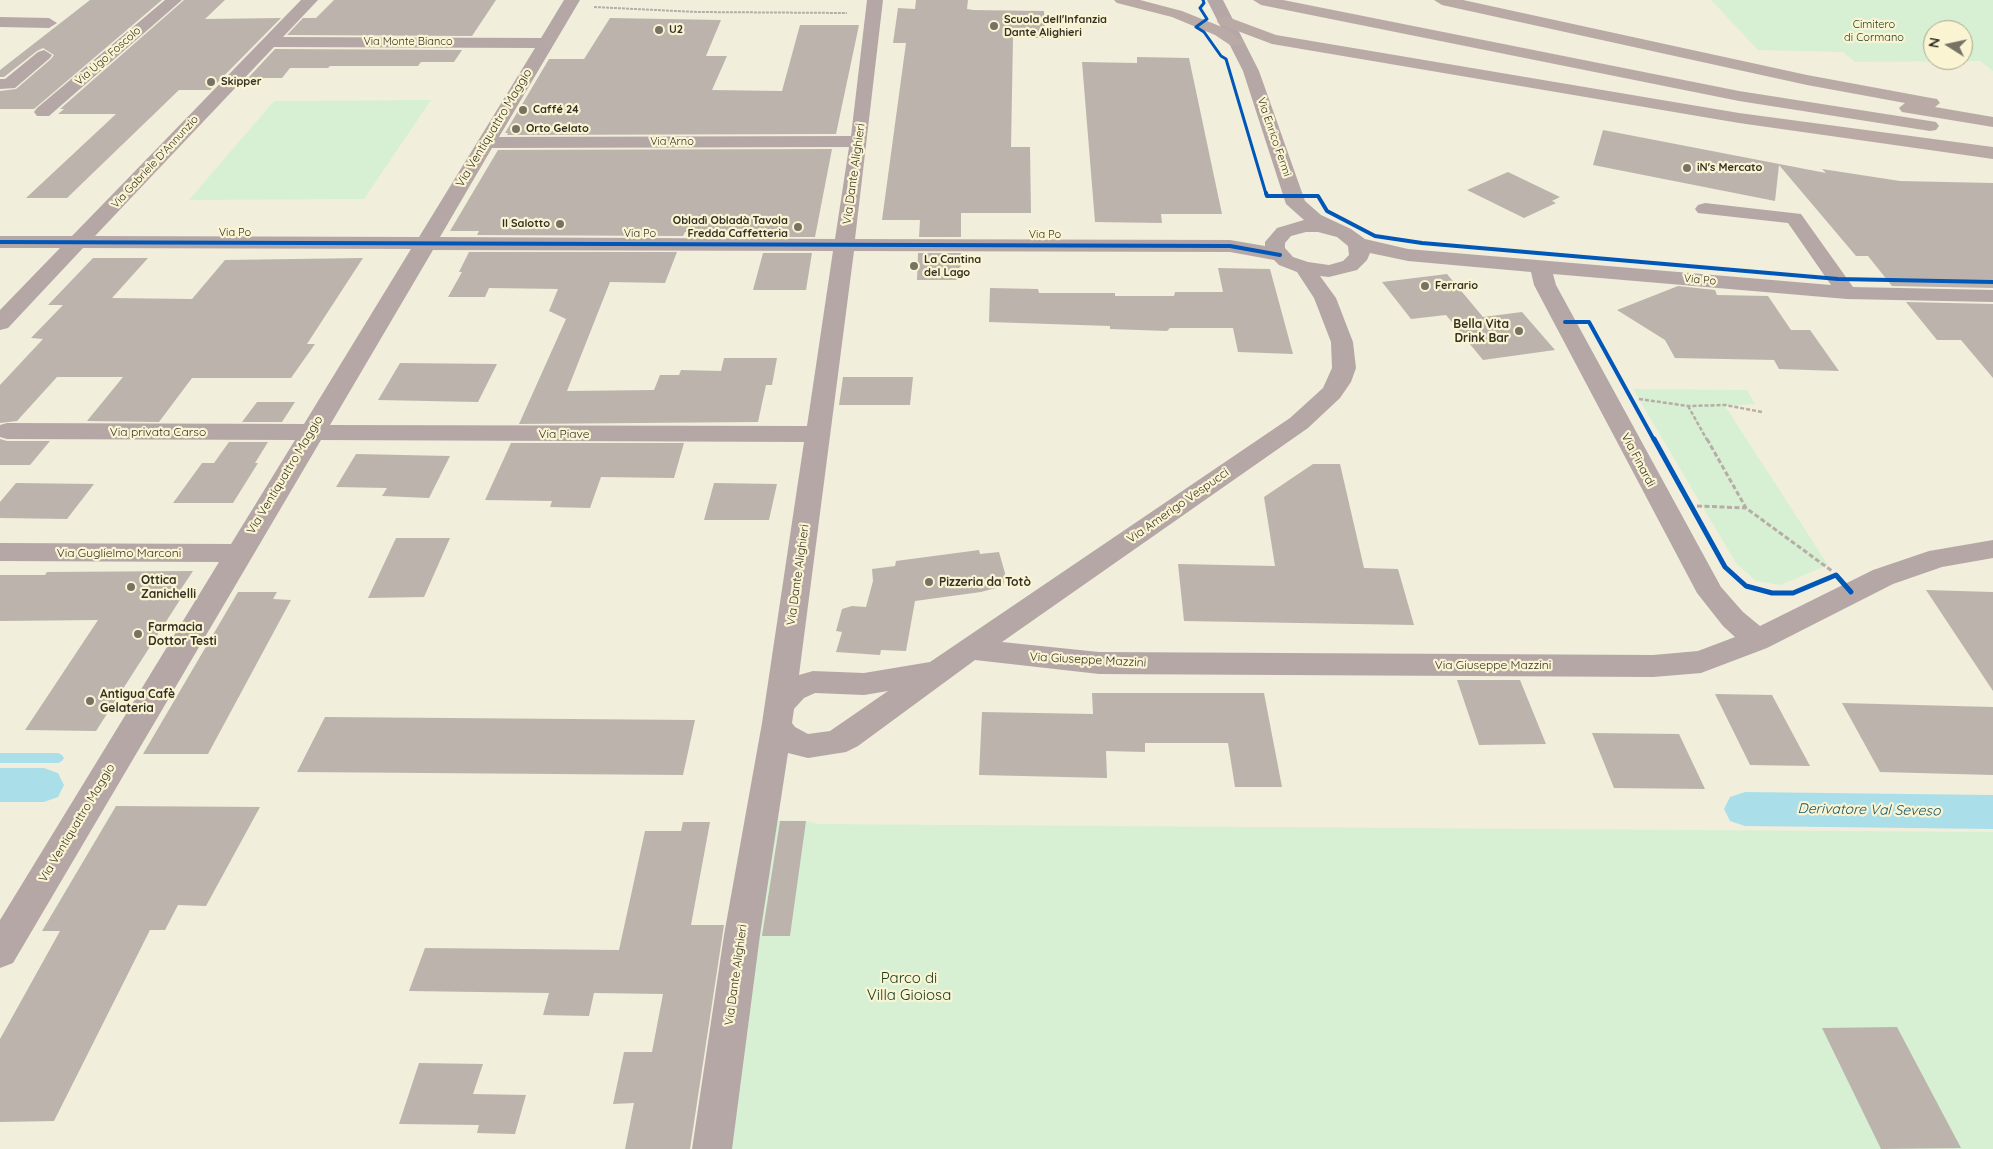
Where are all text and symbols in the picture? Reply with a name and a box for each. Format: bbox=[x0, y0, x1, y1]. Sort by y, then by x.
place label: Scuola dell'Infanzia Dante Alighieri bbox=[1004, 13, 1107, 39]
park label: Cimitero di Cormano bbox=[1844, 18, 1904, 44]
marker: Scuola dell'Infanzia Dante Alighieri bbox=[988, 20, 1000, 32]
north arrow bbox=[1923, 20, 1973, 70]
place label: U2 bbox=[669, 23, 683, 37]
street label: Via Ugo Foscolo bbox=[72, 24, 144, 88]
marker: U2 bbox=[653, 24, 665, 36]
street label: Via Monte Bianco bbox=[363, 35, 453, 49]
text: N bbox=[1924, 36, 1944, 49]
street label: Via Ventiquattro Maggio bbox=[453, 66, 535, 190]
place label: Skipper bbox=[221, 75, 262, 89]
marker: Skipper bbox=[205, 76, 217, 88]
street label: Via Enrico Fermi bbox=[1254, 96, 1294, 178]
place label: Caffé 24 bbox=[533, 103, 579, 117]
marker: Caffé 24 bbox=[517, 104, 529, 116]
street label: Via Gabriele D'Annunzio bbox=[109, 113, 201, 211]
place label: Orto Gelato bbox=[526, 122, 589, 136]
marker: Orto Gelato bbox=[510, 123, 522, 135]
street label: Via Dante Alighieri bbox=[840, 123, 868, 225]
street label: Via Arno bbox=[650, 135, 694, 149]
place label: iN's Mercato bbox=[1697, 161, 1762, 175]
marker: iN's Mercato bbox=[1681, 162, 1693, 174]
place label: Obladì Obladà Tavola Fredda Caffetteria bbox=[673, 214, 788, 240]
place label: Il Salotto bbox=[502, 217, 550, 231]
marker: Il Salotto bbox=[554, 218, 566, 230]
marker: Obladì Obladà Tavola Fredda Caffetteria bbox=[792, 221, 804, 233]
street label: Via Po bbox=[219, 226, 251, 240]
street label: Via Po bbox=[624, 227, 656, 241]
street label: Via Po bbox=[1029, 228, 1061, 242]
place label: La Cantina del Lago bbox=[924, 253, 981, 279]
marker: La Cantina del Lago bbox=[908, 260, 920, 272]
street label: Via Po bbox=[1683, 272, 1717, 288]
place label: Ferrario bbox=[1435, 279, 1478, 293]
marker: Ferrario bbox=[1419, 280, 1431, 292]
place label: Bella Vita Drink Bar bbox=[1453, 317, 1509, 345]
marker: Bella Vita Drink Bar bbox=[1513, 325, 1525, 337]
street label: Via Ventiquattro Maggio bbox=[244, 413, 326, 537]
street label: Via privata Carso bbox=[110, 425, 206, 439]
street label: Via Piave bbox=[538, 427, 590, 441]
street label: Via Finardi bbox=[1618, 431, 1658, 489]
street label: Via Amerigo Vespucci bbox=[1124, 465, 1232, 547]
street label: Via Dante Alighieri bbox=[784, 524, 812, 626]
street label: Via Guglielmo Marconi bbox=[57, 546, 181, 560]
place label: Ottica Zanichelli bbox=[141, 573, 196, 601]
place label: Pizzeria da Totò bbox=[939, 575, 1031, 589]
marker: Pizzeria da Totò bbox=[923, 576, 935, 588]
marker: Ottica Zanichelli bbox=[125, 581, 137, 593]
place label: Farmacia Dottor Testi bbox=[148, 620, 217, 648]
marker: Farmacia Dottor Testi bbox=[132, 628, 144, 640]
street label: Via Giuseppe Mazzini bbox=[1029, 650, 1147, 670]
street label: Via Giuseppe Mazzini bbox=[1435, 658, 1551, 672]
place label: Antigua Cafè Gelateria bbox=[100, 687, 175, 715]
marker: Antigua Cafè Gelateria bbox=[84, 695, 96, 707]
street label: Via Ventiquattro Maggio bbox=[36, 761, 118, 885]
water label: Derivatore Val Seveso bbox=[1797, 800, 1941, 820]
street label: Via Dante Alighieri bbox=[722, 924, 750, 1026]
park label: Parco di Villa Gioiosa bbox=[867, 969, 951, 1004]

